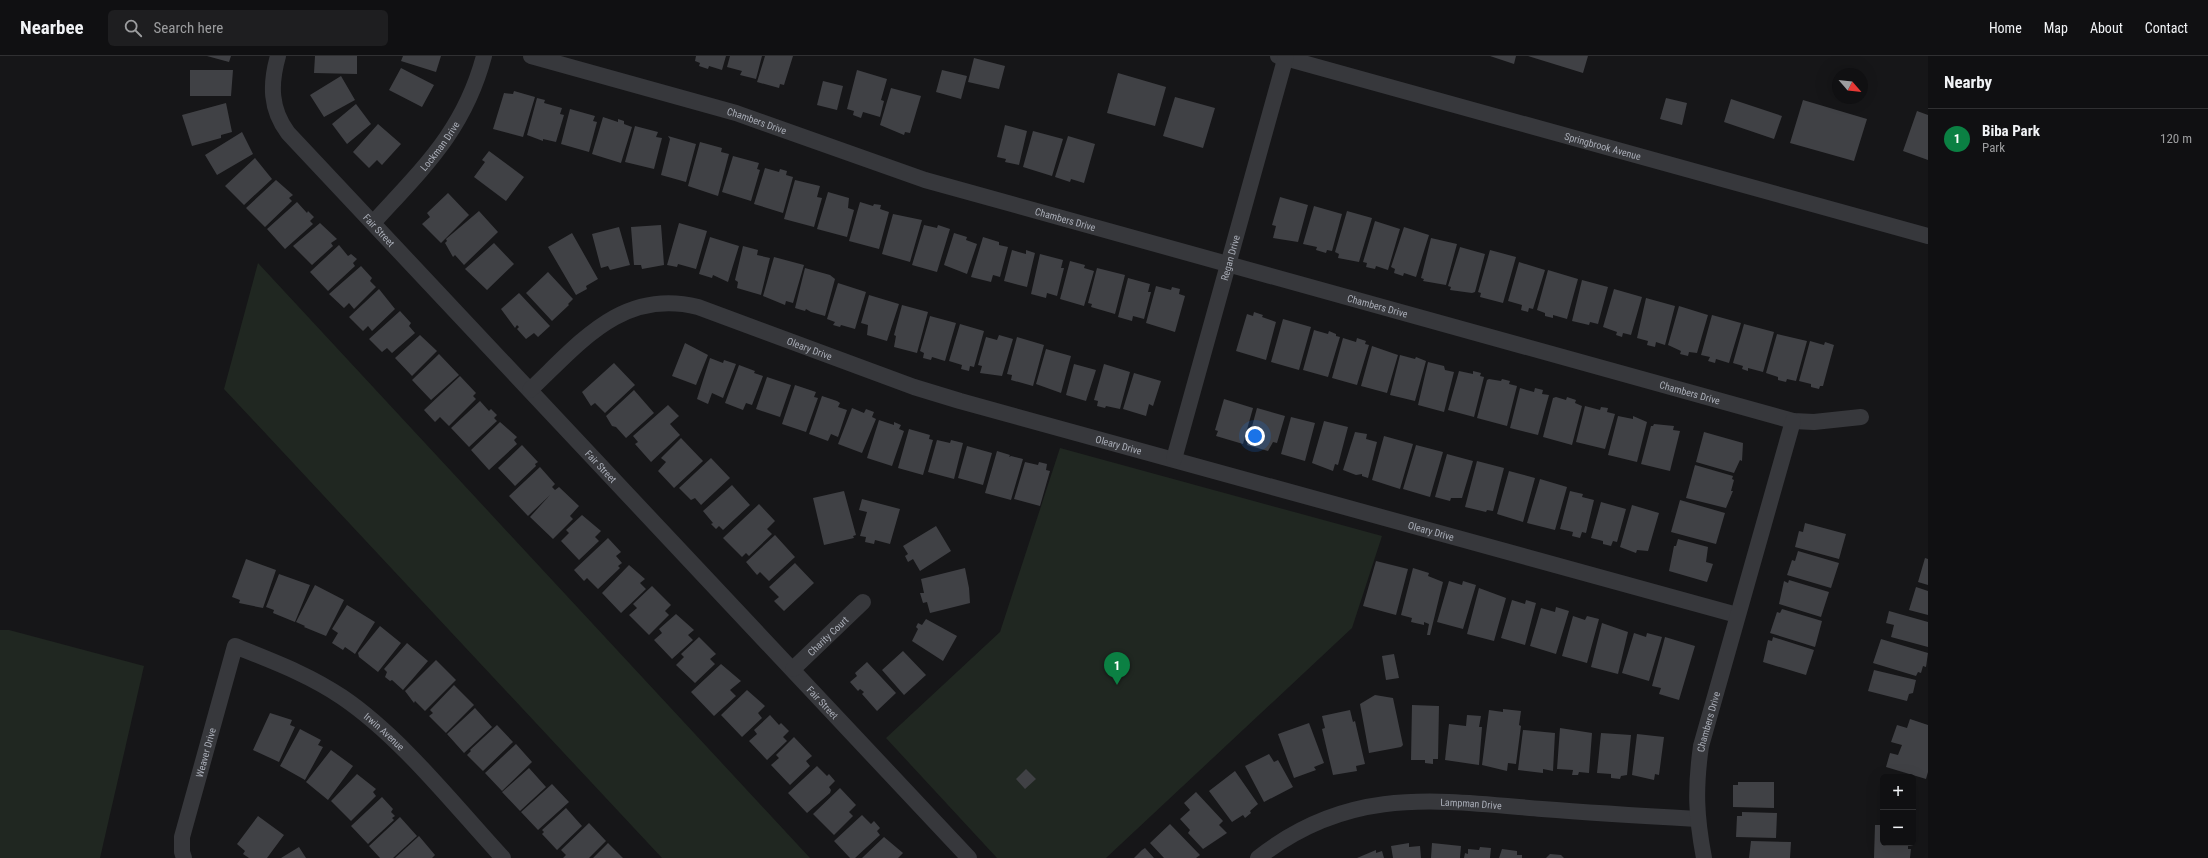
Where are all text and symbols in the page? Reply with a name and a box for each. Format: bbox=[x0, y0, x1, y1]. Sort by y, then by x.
search box bbox=[108, 10, 388, 46]
text: Nearbee bbox=[20, 16, 84, 39]
icon: search bbox=[122, 17, 144, 39]
text: Search here bbox=[154, 19, 223, 37]
text: Home bbox=[1989, 20, 2022, 36]
text: Map bbox=[2044, 20, 2068, 36]
text: About bbox=[2090, 20, 2123, 36]
text: Contact bbox=[2145, 20, 2188, 36]
north arrow bbox=[1832, 68, 1868, 104]
text: Nearby bbox=[1944, 72, 1992, 92]
street label: Chambers Drive bbox=[726, 105, 788, 136]
street label: Lockman Drive bbox=[418, 119, 461, 173]
text: Biba Park bbox=[1982, 122, 2040, 140]
street label: Springbrook Avenue bbox=[1563, 130, 1643, 162]
text: 1 bbox=[1954, 131, 1960, 146]
text: 120 m bbox=[2160, 131, 2192, 146]
text: Park bbox=[1982, 140, 2005, 155]
street label: Chambers Drive bbox=[1034, 205, 1097, 233]
street label: Fair Street bbox=[361, 212, 397, 249]
street label: Regan Drive bbox=[1218, 233, 1242, 282]
street label: Chambers Drive bbox=[1346, 292, 1409, 319]
street label: Oleary Drive bbox=[786, 335, 834, 362]
street label: Chambers Drive bbox=[1658, 379, 1722, 406]
your location bbox=[1245, 426, 1265, 446]
street label: Oleary Drive bbox=[1094, 433, 1143, 456]
street label: Fair Street bbox=[583, 448, 619, 485]
street label: Oleary Drive bbox=[1407, 519, 1456, 542]
street label: Charity Court bbox=[805, 614, 850, 658]
pin: 1 bbox=[1104, 652, 1130, 685]
street label: Fair Street bbox=[805, 684, 841, 721]
street label: Chambers Drive bbox=[1695, 690, 1722, 753]
street label: Irwin Avenue bbox=[362, 710, 407, 753]
street label: Weaver Drive bbox=[193, 726, 218, 779]
map controls bbox=[1880, 774, 1916, 846]
button: + bbox=[1880, 774, 1916, 810]
street label: Lampman Drive bbox=[1440, 796, 1502, 811]
button: − bbox=[1880, 810, 1916, 846]

